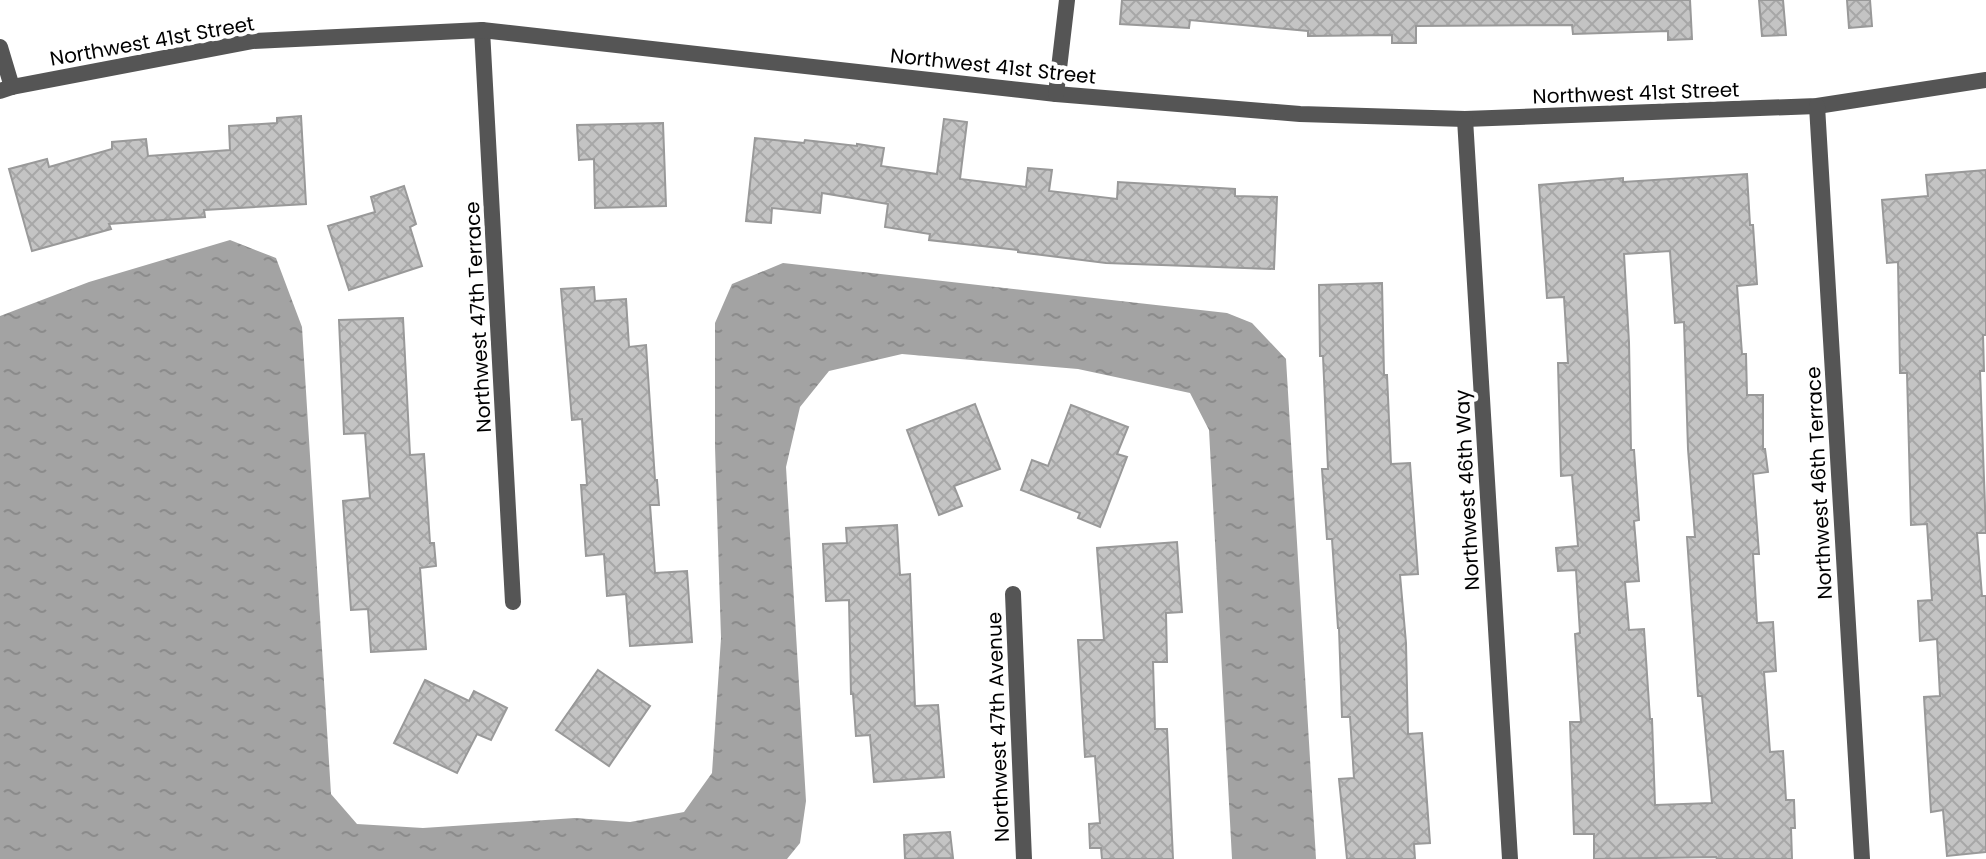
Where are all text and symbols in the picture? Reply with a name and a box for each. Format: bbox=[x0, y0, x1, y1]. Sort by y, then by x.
street label: Northwest 41st Street bbox=[48, 9, 256, 73]
street label: Northwest 41st Street bbox=[889, 41, 1097, 91]
street label: Northwest 41st Street bbox=[1532, 75, 1740, 111]
street label: Northwest 47th Terrace bbox=[458, 201, 498, 433]
street label: Northwest 46th Terrace bbox=[1799, 366, 1839, 600]
street label: Northwest 46th Way bbox=[1448, 389, 1486, 591]
street label: Northwest 47th Avenue bbox=[980, 611, 1016, 843]

